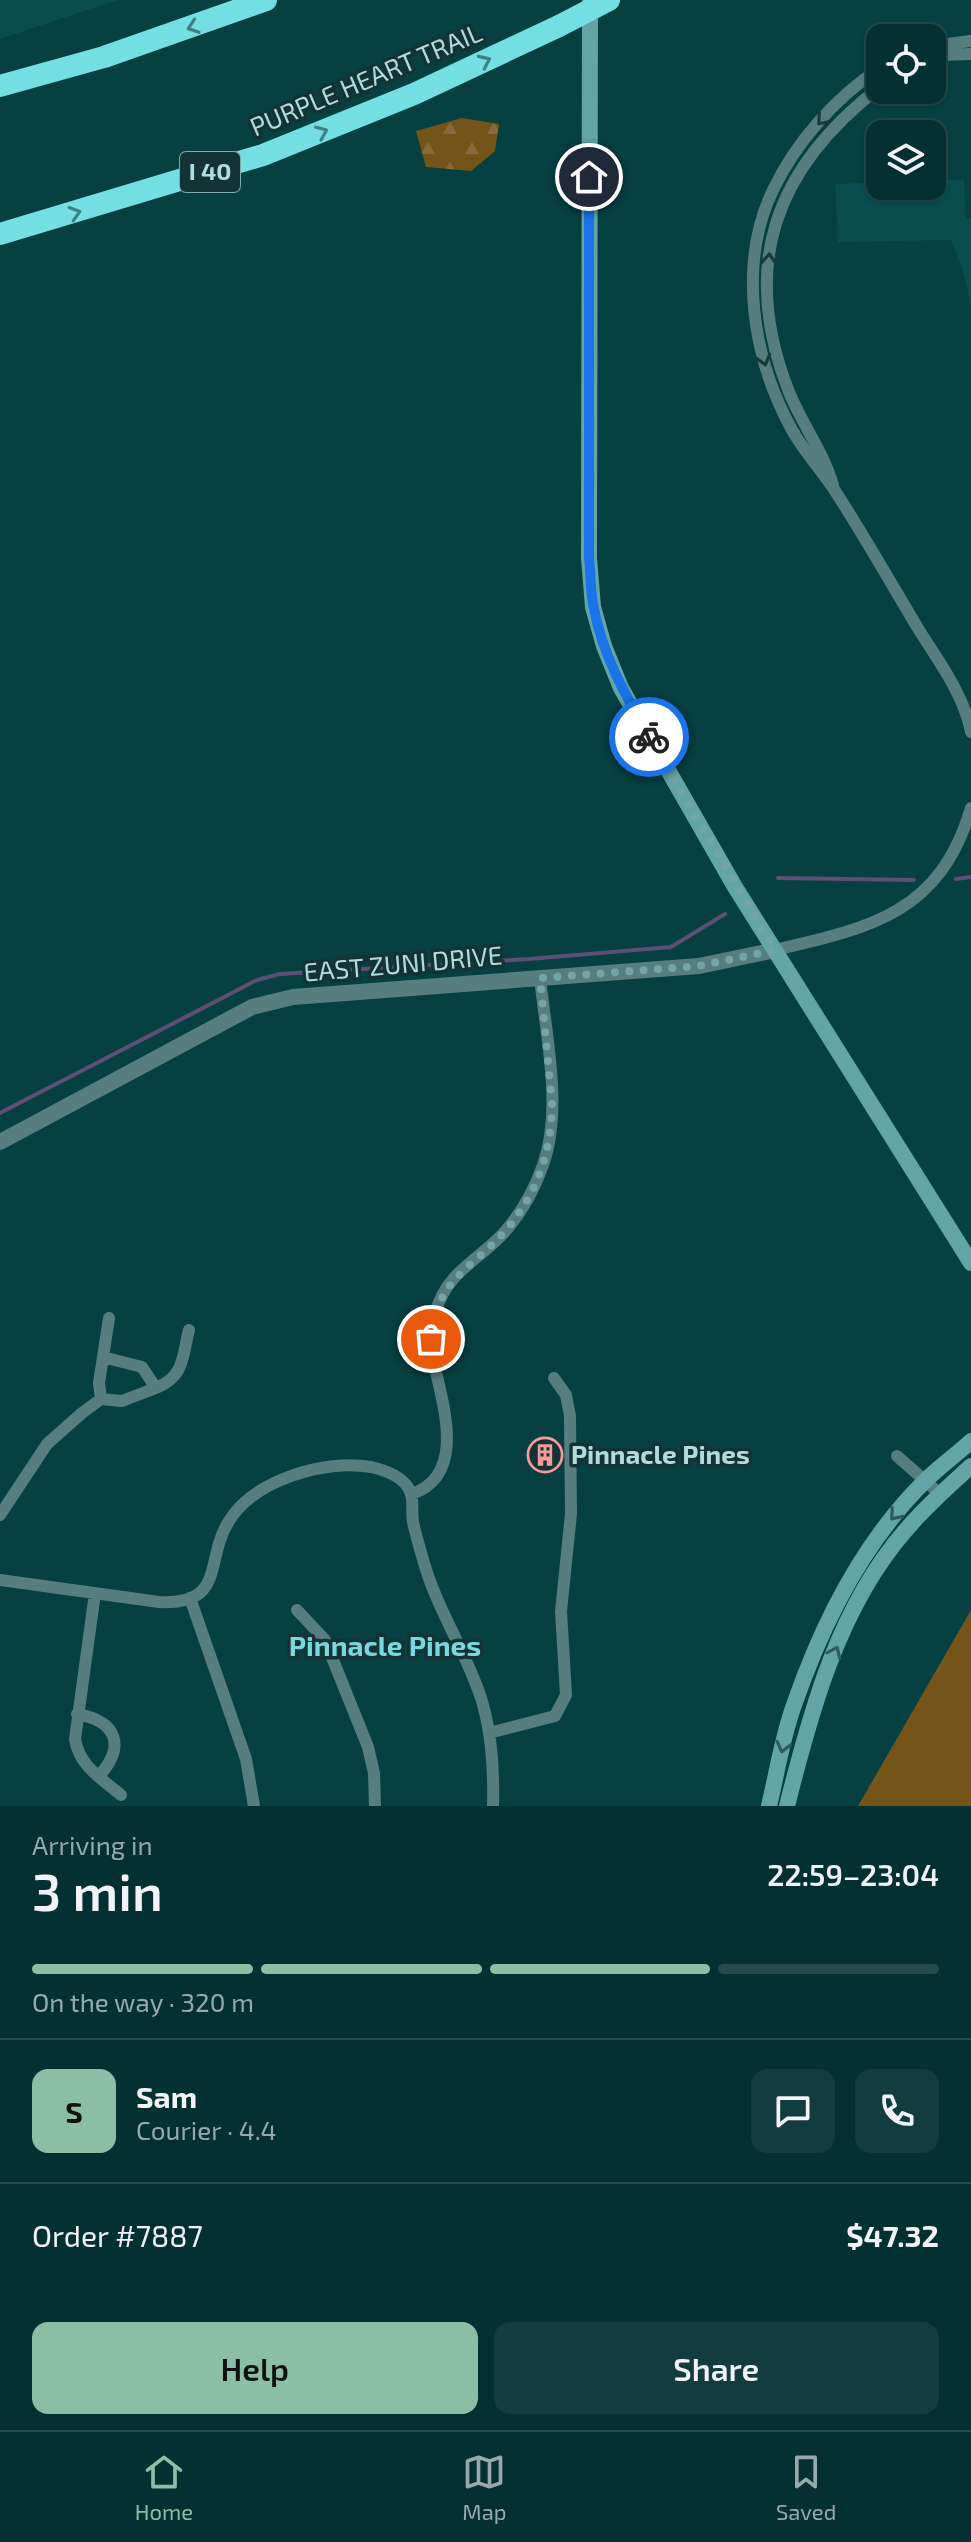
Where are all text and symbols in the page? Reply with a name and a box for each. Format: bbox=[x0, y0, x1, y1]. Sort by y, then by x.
street label: PURPLE HEART TRAIL bbox=[245, 16, 486, 142]
one-way arrow bbox=[187, 18, 201, 34]
map controls bbox=[866, 24, 946, 200]
button: locate bbox=[866, 24, 946, 104]
one-way arrow bbox=[476, 55, 491, 71]
one-way arrow bbox=[817, 110, 831, 125]
button: layers bbox=[866, 120, 946, 200]
one-way arrow bbox=[314, 125, 328, 141]
pin bbox=[555, 143, 623, 211]
road number: I 40 bbox=[180, 152, 240, 192]
icon: home bbox=[567, 155, 611, 199]
one-way arrow bbox=[68, 206, 81, 222]
one-way arrow bbox=[760, 252, 777, 265]
one-way arrow bbox=[755, 352, 771, 366]
courier bbox=[609, 697, 689, 777]
icon: bike bbox=[627, 715, 671, 759]
street label: EAST ZUNI DRIVE bbox=[302, 938, 503, 987]
pin bbox=[397, 1305, 465, 1373]
icon: bag bbox=[409, 1317, 453, 1361]
building icon: Pinnacle Pines bbox=[526, 1436, 564, 1474]
place label: Pinnacle Pines bbox=[571, 1438, 750, 1469]
one-way arrow bbox=[890, 1506, 905, 1520]
district label: Pinnacle Pines bbox=[289, 1628, 481, 1662]
one-way arrow bbox=[825, 1645, 841, 1660]
one-way arrow bbox=[775, 1740, 792, 1753]
text: Arriving in bbox=[32, 1829, 153, 1860]
text: 22:59–23:04 bbox=[767, 1856, 939, 1892]
text: 3 min bbox=[32, 1859, 163, 1921]
text: On the way · 320 m bbox=[32, 1986, 254, 2017]
button: chat bbox=[751, 2069, 835, 2153]
button: phone bbox=[855, 2069, 939, 2153]
text: Sam bbox=[136, 2078, 197, 2114]
text: S bbox=[65, 2093, 83, 2129]
text: Courier · 4.4 bbox=[136, 2114, 277, 2145]
text: Order #7887 bbox=[32, 2217, 203, 2253]
text: $47.32 bbox=[846, 2217, 939, 2253]
button: Help bbox=[32, 2322, 478, 2414]
button: Share bbox=[494, 2322, 939, 2414]
tab: Home bbox=[135, 2450, 193, 2524]
tab: Map bbox=[462, 2450, 507, 2524]
tab: Saved bbox=[776, 2450, 836, 2524]

